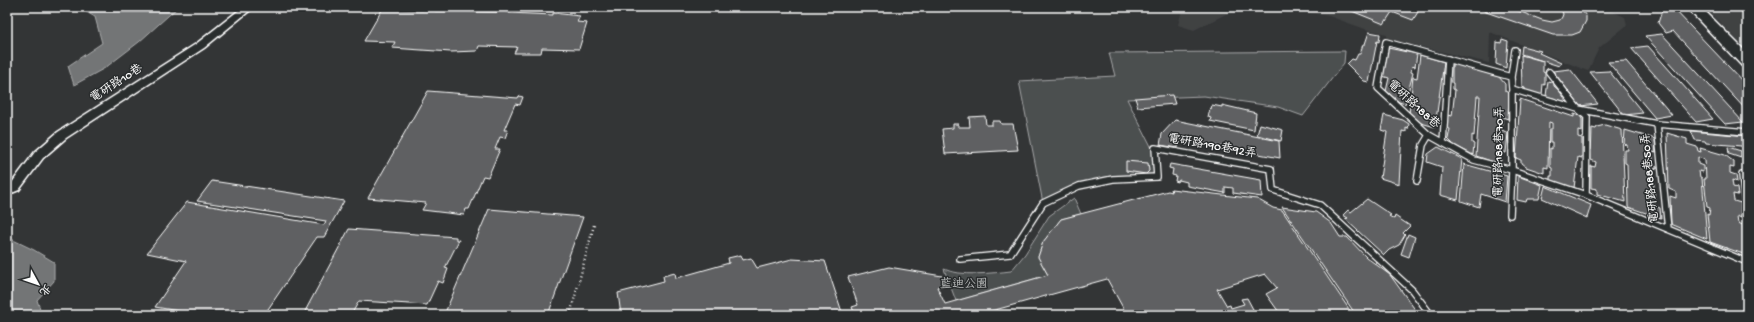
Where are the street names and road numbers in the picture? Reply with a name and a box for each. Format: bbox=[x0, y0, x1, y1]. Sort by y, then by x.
street label: 電研路10巷 bbox=[88, 61, 146, 106]
street label: 電研路188巷 bbox=[1384, 77, 1443, 132]
street label: 電研路188巷70弄 bbox=[1491, 106, 1508, 198]
street label: 電研路190巷92弄 bbox=[1167, 131, 1257, 162]
street label: 電研路188巷50弄 bbox=[1638, 132, 1663, 224]

